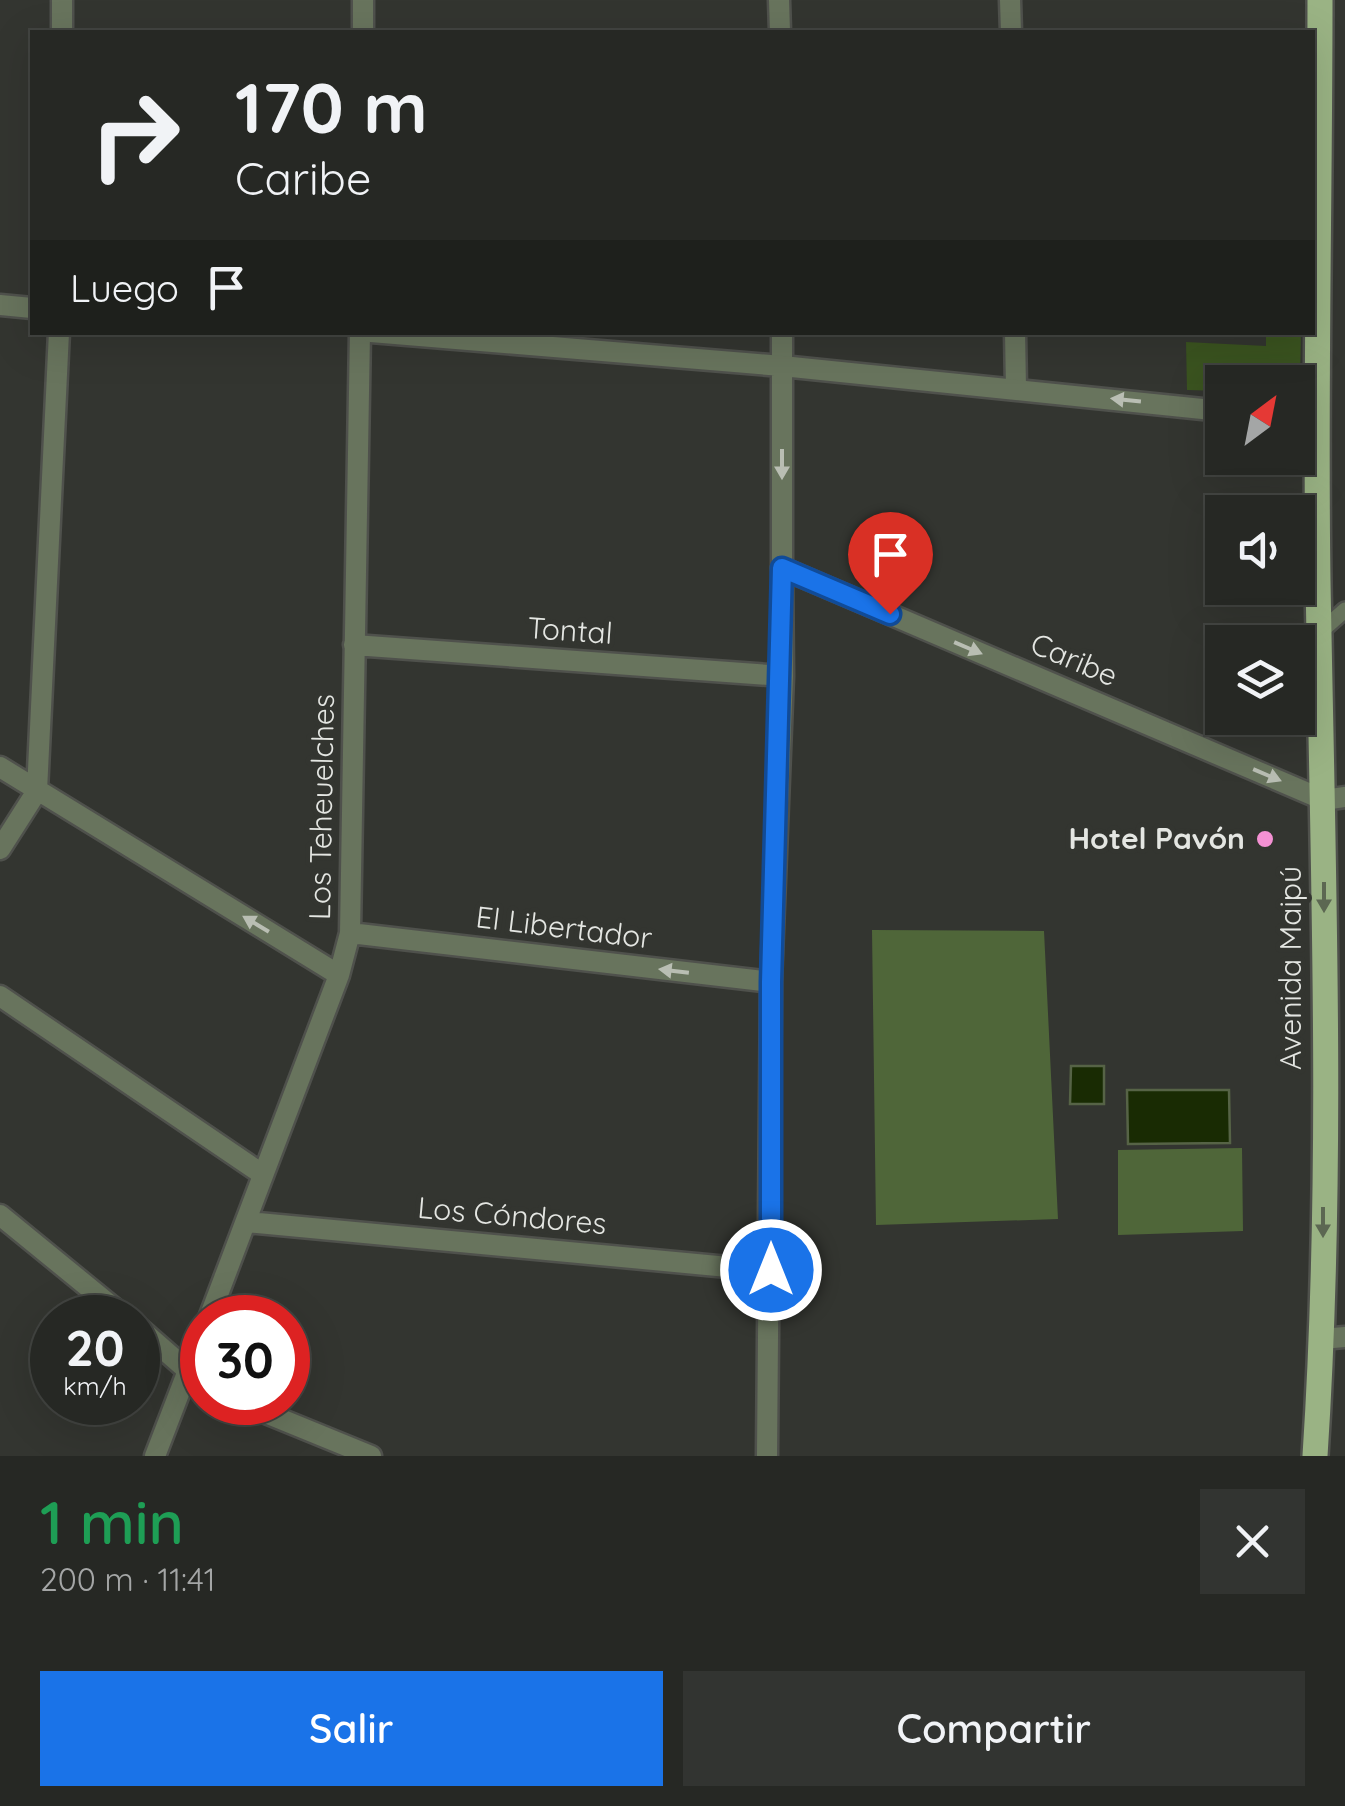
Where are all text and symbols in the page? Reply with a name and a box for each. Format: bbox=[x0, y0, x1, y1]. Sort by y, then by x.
text: 170 m bbox=[235, 63, 428, 151]
icon: right bbox=[70, 70, 200, 200]
text: Caribe bbox=[235, 150, 371, 206]
icon: arrive bbox=[199, 260, 254, 315]
text: Luego bbox=[70, 264, 179, 312]
north arrow bbox=[1205, 365, 1315, 475]
map controls bbox=[1205, 365, 1315, 735]
one-way arrow bbox=[1109, 392, 1141, 408]
one-way arrow bbox=[774, 448, 790, 480]
button: sound bbox=[1205, 495, 1315, 605]
pin bbox=[848, 512, 933, 615]
icon: arrive bbox=[863, 527, 918, 582]
street label: Tontal bbox=[526, 608, 614, 652]
street label: Caribe bbox=[1025, 624, 1124, 694]
button: layers bbox=[1205, 625, 1315, 735]
one-way arrow bbox=[953, 640, 983, 656]
street label: Los Teheuelches bbox=[300, 694, 342, 920]
one-way arrow bbox=[1252, 767, 1282, 783]
place label: Hotel Pavón bbox=[1069, 819, 1245, 857]
marker: Hotel Pavón bbox=[1254, 828, 1276, 850]
street label: Avenida Maipú bbox=[1271, 866, 1309, 1070]
one-way arrow bbox=[1316, 882, 1332, 914]
street label: El Libertador bbox=[474, 897, 655, 957]
one-way arrow bbox=[242, 916, 270, 933]
one-way arrow bbox=[658, 963, 690, 979]
street label: Los Cóndores bbox=[416, 1188, 608, 1242]
one-way arrow bbox=[1315, 1207, 1331, 1239]
position arrow bbox=[719, 1218, 823, 1322]
speed limit sign: 30 bbox=[180, 1295, 310, 1425]
text: 20 bbox=[65, 1316, 125, 1379]
text: km/h bbox=[63, 1370, 127, 1401]
text: 1 min bbox=[40, 1484, 184, 1559]
button: close bbox=[1200, 1489, 1305, 1594]
text: 200 m · 11:41 bbox=[40, 1559, 216, 1599]
button: Salir bbox=[40, 1671, 663, 1786]
button: Compartir bbox=[683, 1671, 1305, 1786]

